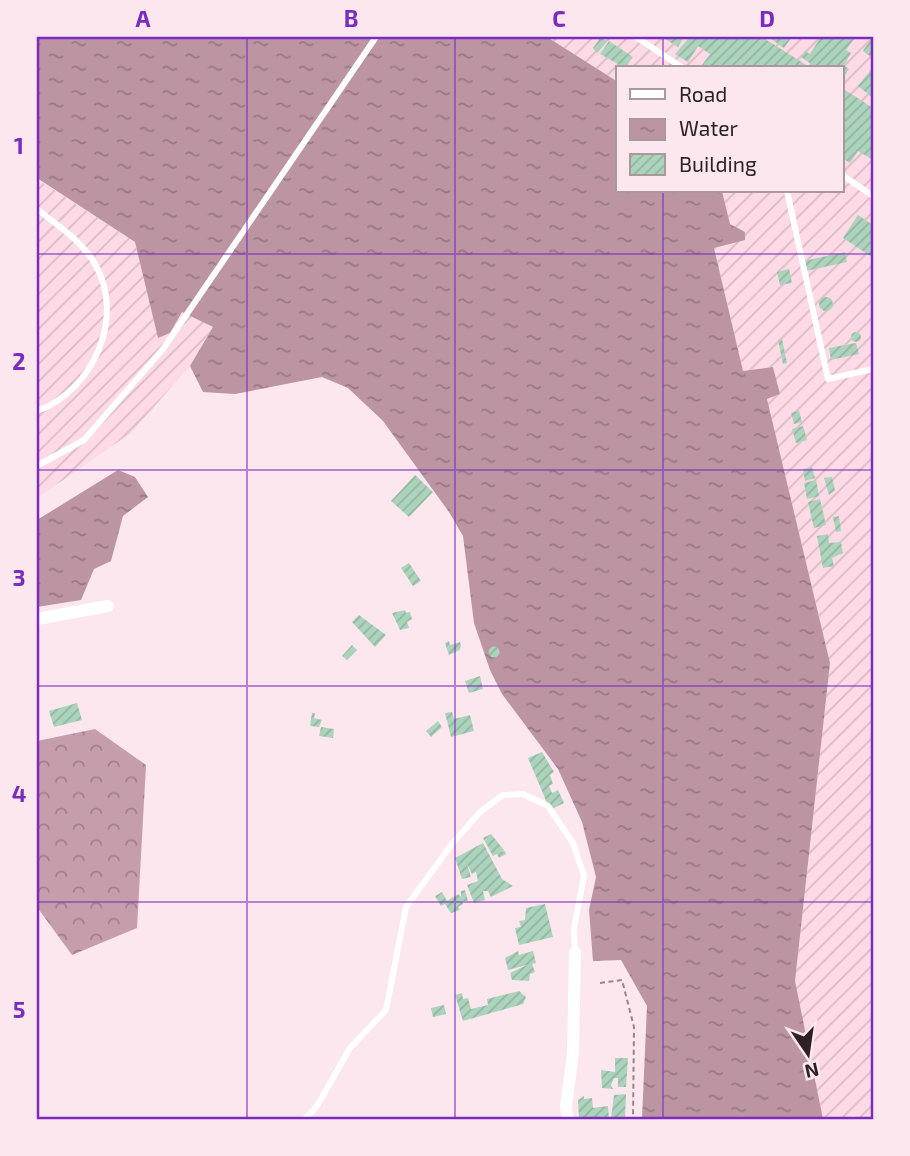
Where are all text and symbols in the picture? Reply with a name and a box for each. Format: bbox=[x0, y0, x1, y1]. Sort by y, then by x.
text: A bbox=[135, 4, 151, 32]
text: B bbox=[344, 4, 358, 32]
text: C bbox=[552, 4, 566, 32]
text: D bbox=[759, 4, 775, 32]
legend bbox=[616, 66, 844, 192]
text: Road bbox=[679, 81, 727, 106]
text: Water bbox=[679, 115, 738, 140]
text: 1 bbox=[14, 131, 24, 159]
text: Building bbox=[679, 151, 757, 176]
text: 2 bbox=[12, 347, 26, 375]
text: 3 bbox=[12, 563, 26, 591]
text: 4 bbox=[12, 779, 26, 807]
text: 5 bbox=[13, 995, 25, 1023]
north arrow bbox=[774, 1020, 844, 1090]
text: N bbox=[803, 1058, 821, 1084]

